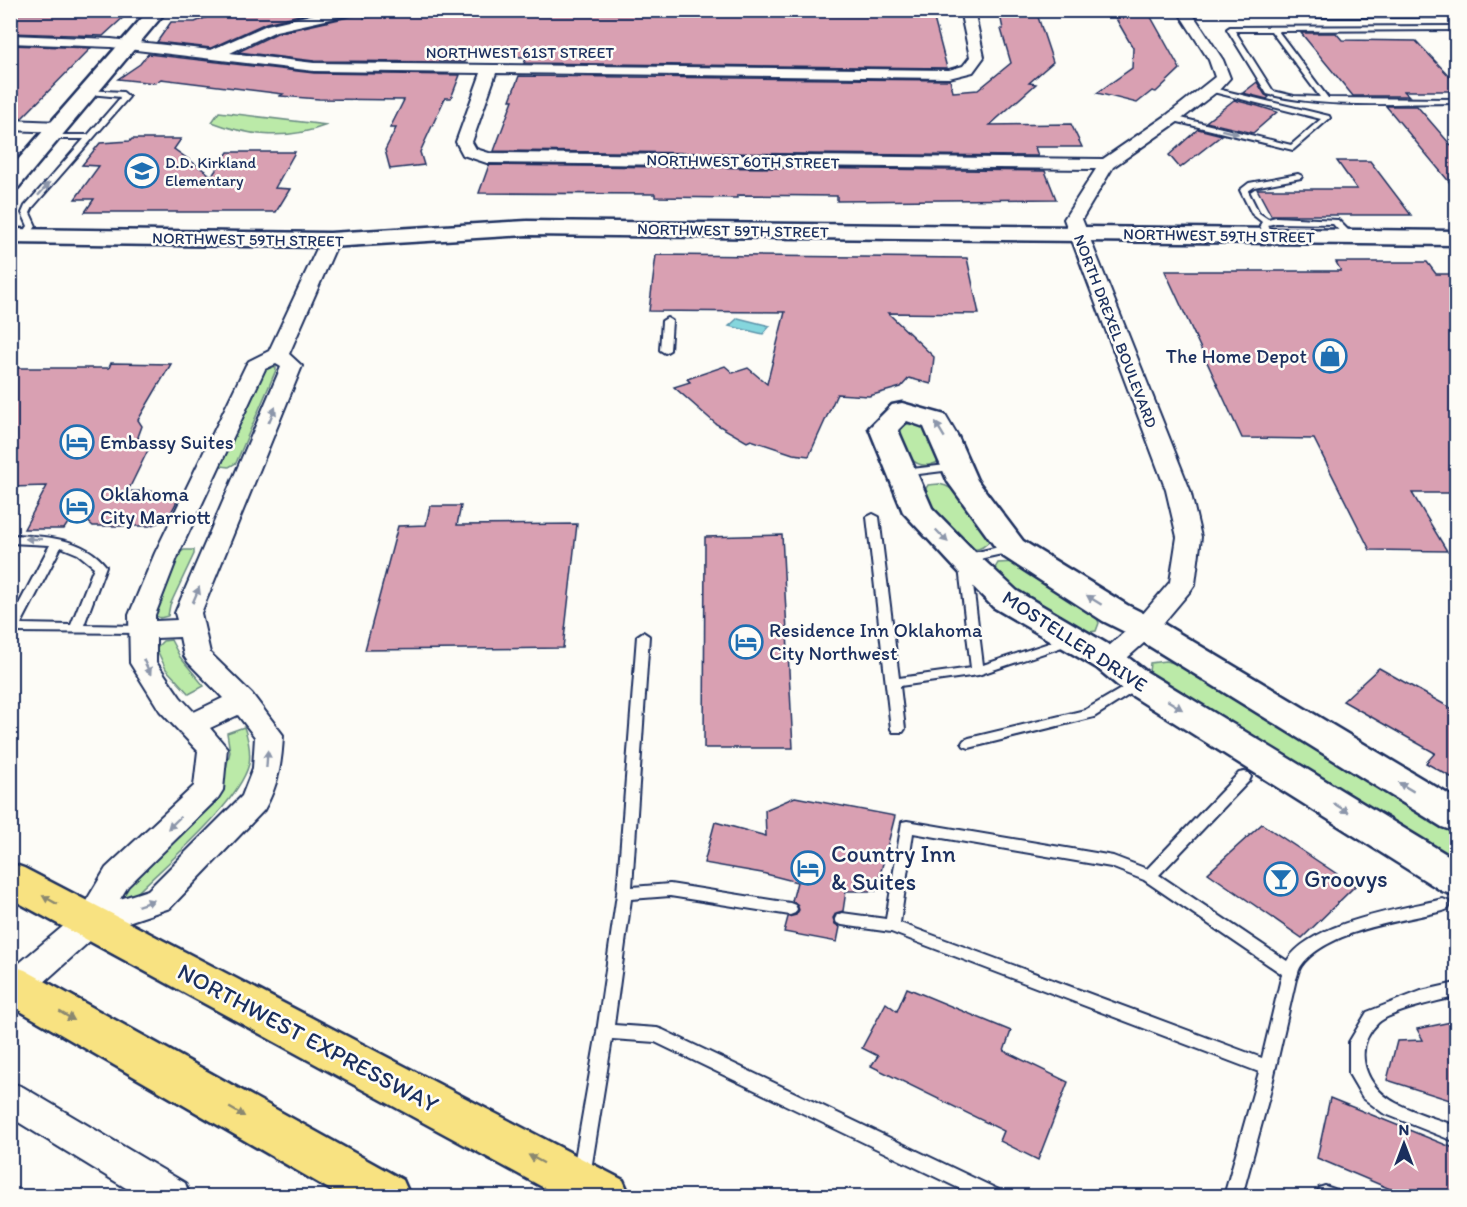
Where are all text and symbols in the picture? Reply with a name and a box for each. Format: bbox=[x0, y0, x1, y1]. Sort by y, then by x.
street label: NORTHWEST 61ST STREET bbox=[426, 43, 614, 62]
one-way arrow bbox=[1221, 128, 1239, 138]
street label: NORTHWEST 60TH STREET bbox=[646, 150, 840, 173]
school or university icon: D.D. Kirkland Elementary bbox=[124, 153, 160, 189]
place label: D.D. Kirkland Elementary bbox=[165, 153, 256, 190]
one-way arrow bbox=[37, 181, 51, 196]
street label: NORTHWEST 59TH STREET bbox=[637, 219, 829, 242]
street label: NORTHWEST 59TH STREET bbox=[1123, 224, 1315, 247]
street label: NORTHWEST 59TH STREET bbox=[152, 228, 344, 251]
street label: NORTH DREXEL BOULEVARD bbox=[1070, 232, 1161, 431]
shop icon: The Home Depot bbox=[1312, 338, 1348, 374]
place label: The Home Depot bbox=[1166, 344, 1307, 368]
one-way arrow bbox=[267, 406, 277, 424]
one-way arrow bbox=[934, 422, 945, 438]
hotel icon: Embassy Suites bbox=[59, 424, 95, 460]
place label: Embassy Suites bbox=[100, 430, 234, 454]
place label: Oklahoma City Marriott bbox=[100, 482, 211, 529]
hotel icon: Oklahoma City Marriott bbox=[59, 488, 95, 524]
one-way arrow bbox=[934, 529, 948, 543]
one-way arrow bbox=[24, 534, 43, 544]
one-way arrow bbox=[191, 585, 201, 603]
street label: MOSTELLER DRIVE bbox=[998, 585, 1152, 697]
one-way arrow bbox=[1086, 595, 1102, 606]
place label: Residence Inn Oklahoma City Northwest bbox=[769, 618, 983, 665]
hotel icon: Residence Inn Oklahoma City Northwest bbox=[728, 624, 764, 660]
one-way arrow bbox=[142, 658, 152, 676]
one-way arrow bbox=[1167, 700, 1183, 711]
one-way arrow bbox=[262, 749, 272, 768]
one-way arrow bbox=[1398, 781, 1414, 792]
one-way arrow bbox=[1333, 802, 1349, 813]
one-way arrow bbox=[167, 815, 181, 829]
place label: Country Inn & Suites bbox=[831, 839, 956, 896]
hotel icon: Country Inn & Suites bbox=[790, 850, 826, 886]
bar icon: Groovys bbox=[1263, 861, 1299, 897]
place label: Groovys bbox=[1304, 864, 1388, 893]
one-way arrow bbox=[42, 895, 59, 905]
one-way arrow bbox=[137, 898, 155, 908]
street label: NORTHWEST EXPRESSWAY bbox=[173, 956, 444, 1119]
one-way arrow bbox=[59, 1010, 75, 1021]
one-way arrow bbox=[229, 1107, 246, 1117]
north arrow bbox=[1374, 1114, 1434, 1174]
text: N bbox=[1399, 1120, 1409, 1139]
one-way arrow bbox=[527, 1154, 544, 1164]

